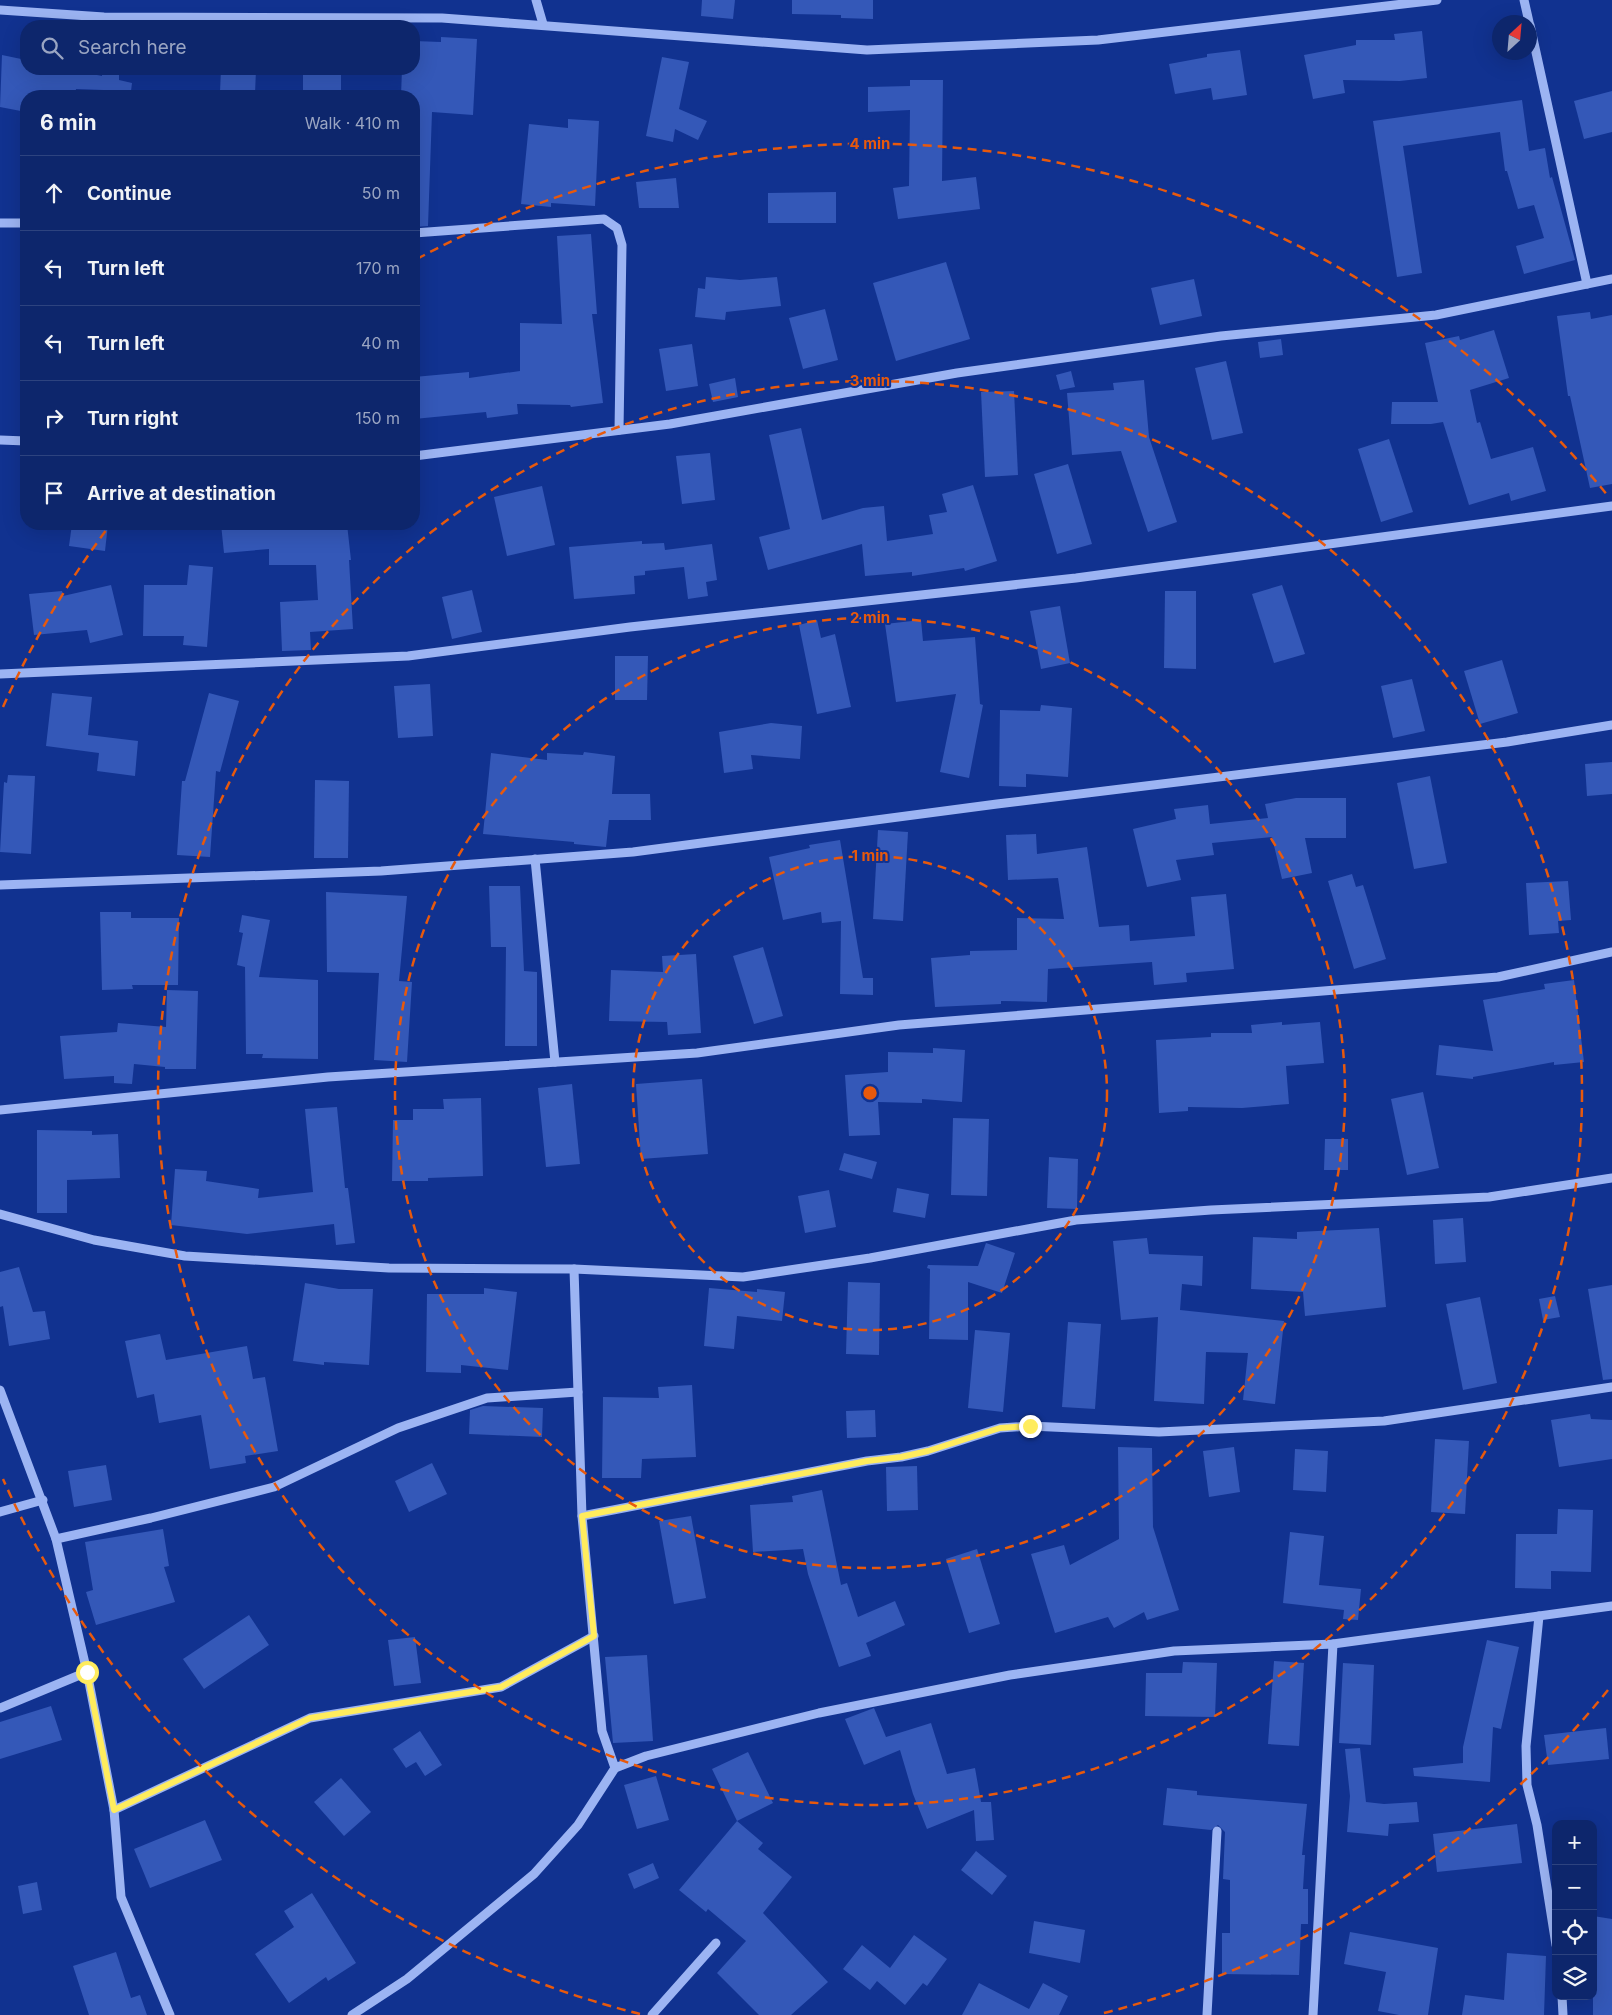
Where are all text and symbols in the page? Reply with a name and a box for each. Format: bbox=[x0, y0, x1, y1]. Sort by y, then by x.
north arrow bbox=[1492, 15, 1537, 60]
search box bbox=[20, 20, 420, 75]
icon: search bbox=[38, 34, 66, 62]
text: Search here bbox=[78, 36, 187, 59]
text: 6 min bbox=[40, 110, 97, 135]
text: Walk · 410 m bbox=[305, 113, 400, 133]
text: 4 min bbox=[850, 134, 890, 153]
icon: ahead bbox=[40, 179, 68, 207]
text: Continue bbox=[87, 182, 172, 205]
text: 50 m bbox=[362, 183, 400, 203]
icon: left bbox=[40, 254, 68, 282]
text: Turn left bbox=[87, 257, 165, 280]
text: 170 m bbox=[356, 258, 400, 278]
icon: left bbox=[40, 329, 68, 357]
text: Turn left bbox=[87, 332, 165, 355]
text: 40 m bbox=[361, 333, 400, 353]
text: 3 min bbox=[850, 371, 890, 390]
icon: right bbox=[40, 404, 68, 432]
text: Turn right bbox=[87, 407, 178, 430]
text: 150 m bbox=[355, 408, 400, 428]
icon: arrive bbox=[40, 479, 68, 507]
text: Arrive at destination bbox=[87, 482, 276, 505]
text: 2 min bbox=[850, 608, 890, 627]
text: 1 min bbox=[851, 846, 889, 865]
centre of rings bbox=[861, 1084, 879, 1102]
route end bbox=[1019, 1415, 1042, 1438]
route start bbox=[76, 1661, 99, 1684]
map controls bbox=[1552, 1820, 1597, 2000]
button: + bbox=[1552, 1820, 1597, 1865]
button: − bbox=[1552, 1865, 1597, 1910]
button: locate bbox=[1552, 1910, 1597, 1955]
button: layers bbox=[1552, 1955, 1597, 2000]

